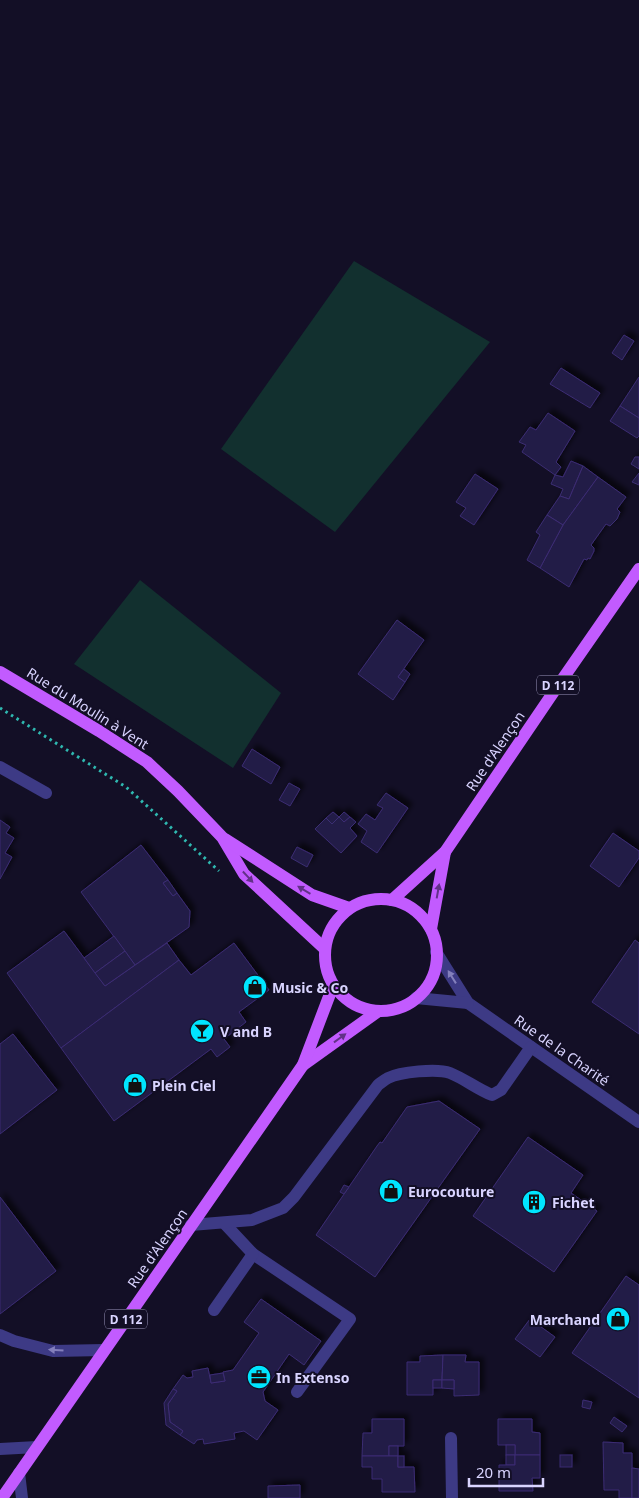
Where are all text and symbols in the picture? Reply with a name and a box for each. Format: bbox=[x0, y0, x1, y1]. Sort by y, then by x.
street label: Rue du Moulin à Vent bbox=[23, 663, 153, 753]
road number: D 112 bbox=[537, 676, 579, 694]
street label: Rue d'Alençon bbox=[461, 707, 529, 795]
one-way arrow bbox=[243, 871, 254, 884]
one-way arrow bbox=[435, 882, 443, 898]
one-way arrow bbox=[297, 885, 310, 894]
one-way arrow bbox=[447, 971, 457, 984]
shop icon: Music & Co bbox=[242, 974, 268, 1000]
place label: Music & Co bbox=[272, 978, 349, 997]
street label: Rue de la Charité bbox=[511, 1010, 613, 1090]
bar icon: V and B bbox=[189, 1018, 215, 1044]
place label: V and B bbox=[220, 1022, 272, 1041]
one-way arrow bbox=[333, 1033, 347, 1043]
shop icon: Plein Ciel bbox=[122, 1072, 148, 1098]
place label: Plein Ciel bbox=[152, 1076, 216, 1095]
shop icon: Eurocouture bbox=[378, 1178, 404, 1204]
place label: Eurocouture bbox=[408, 1182, 494, 1201]
building icon: Fichet bbox=[521, 1189, 547, 1215]
place label: Fichet bbox=[552, 1193, 595, 1212]
street label: Rue d'Alençon bbox=[123, 1205, 191, 1291]
shop icon: Marchand bbox=[605, 1306, 631, 1332]
road number: D 112 bbox=[105, 1310, 147, 1328]
place label: Marchand bbox=[530, 1310, 600, 1329]
one-way arrow bbox=[47, 1346, 63, 1354]
office icon: In Extenso bbox=[246, 1364, 272, 1390]
place label: In Extenso bbox=[276, 1368, 350, 1387]
scale bar bbox=[469, 1456, 543, 1488]
text: 20 m bbox=[476, 1462, 511, 1482]

